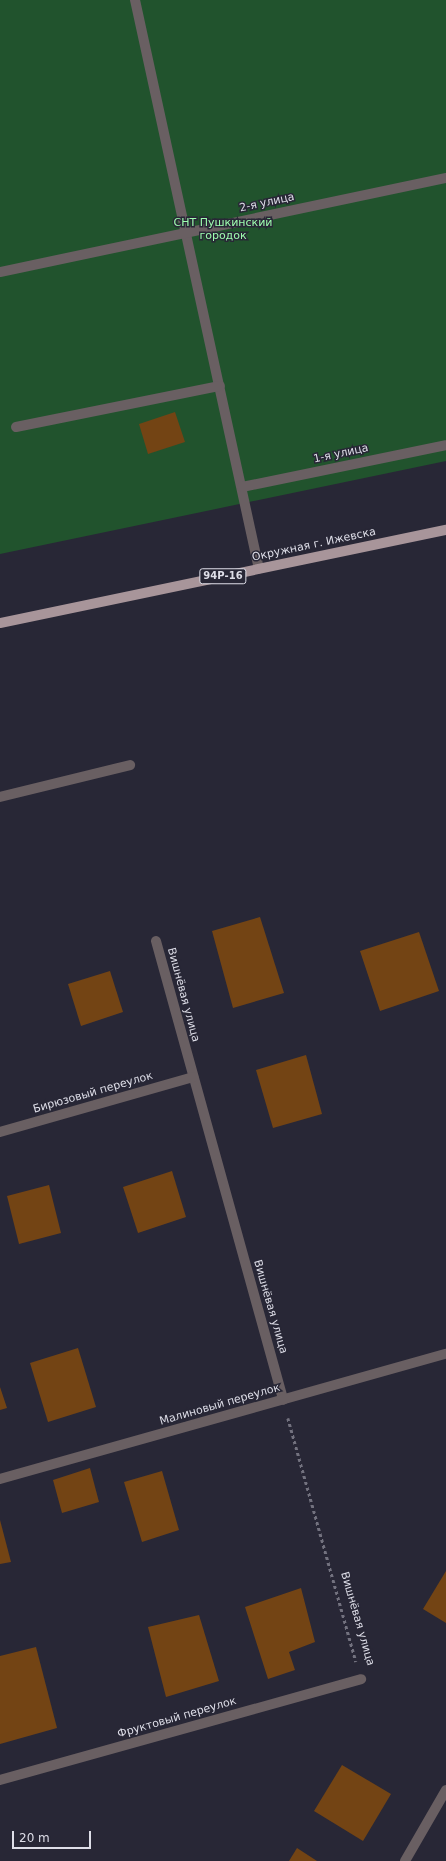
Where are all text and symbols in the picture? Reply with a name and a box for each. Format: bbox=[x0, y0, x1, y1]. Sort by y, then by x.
street label: 2-я улица bbox=[238, 191, 296, 215]
park label: СНТ Пушкинский городок bbox=[174, 217, 272, 243]
street label: 1-я улица bbox=[312, 442, 370, 466]
street label: Окружная г. Ижевска bbox=[251, 525, 377, 565]
road number: 94Р-16 bbox=[199, 568, 247, 584]
street label: Вишнёвая улица bbox=[164, 946, 202, 1044]
street label: Бирюзовый переулок bbox=[32, 1070, 154, 1116]
street label: Вишнёвая улица bbox=[250, 1259, 290, 1355]
street label: Малиновый переулок bbox=[158, 1381, 282, 1429]
street label: Вишнёвая улица bbox=[337, 1571, 377, 1667]
street label: Фруктовый переулок bbox=[116, 1695, 238, 1741]
scale bar bbox=[14, 1823, 93, 1849]
text: 20 m bbox=[19, 1831, 50, 1845]

